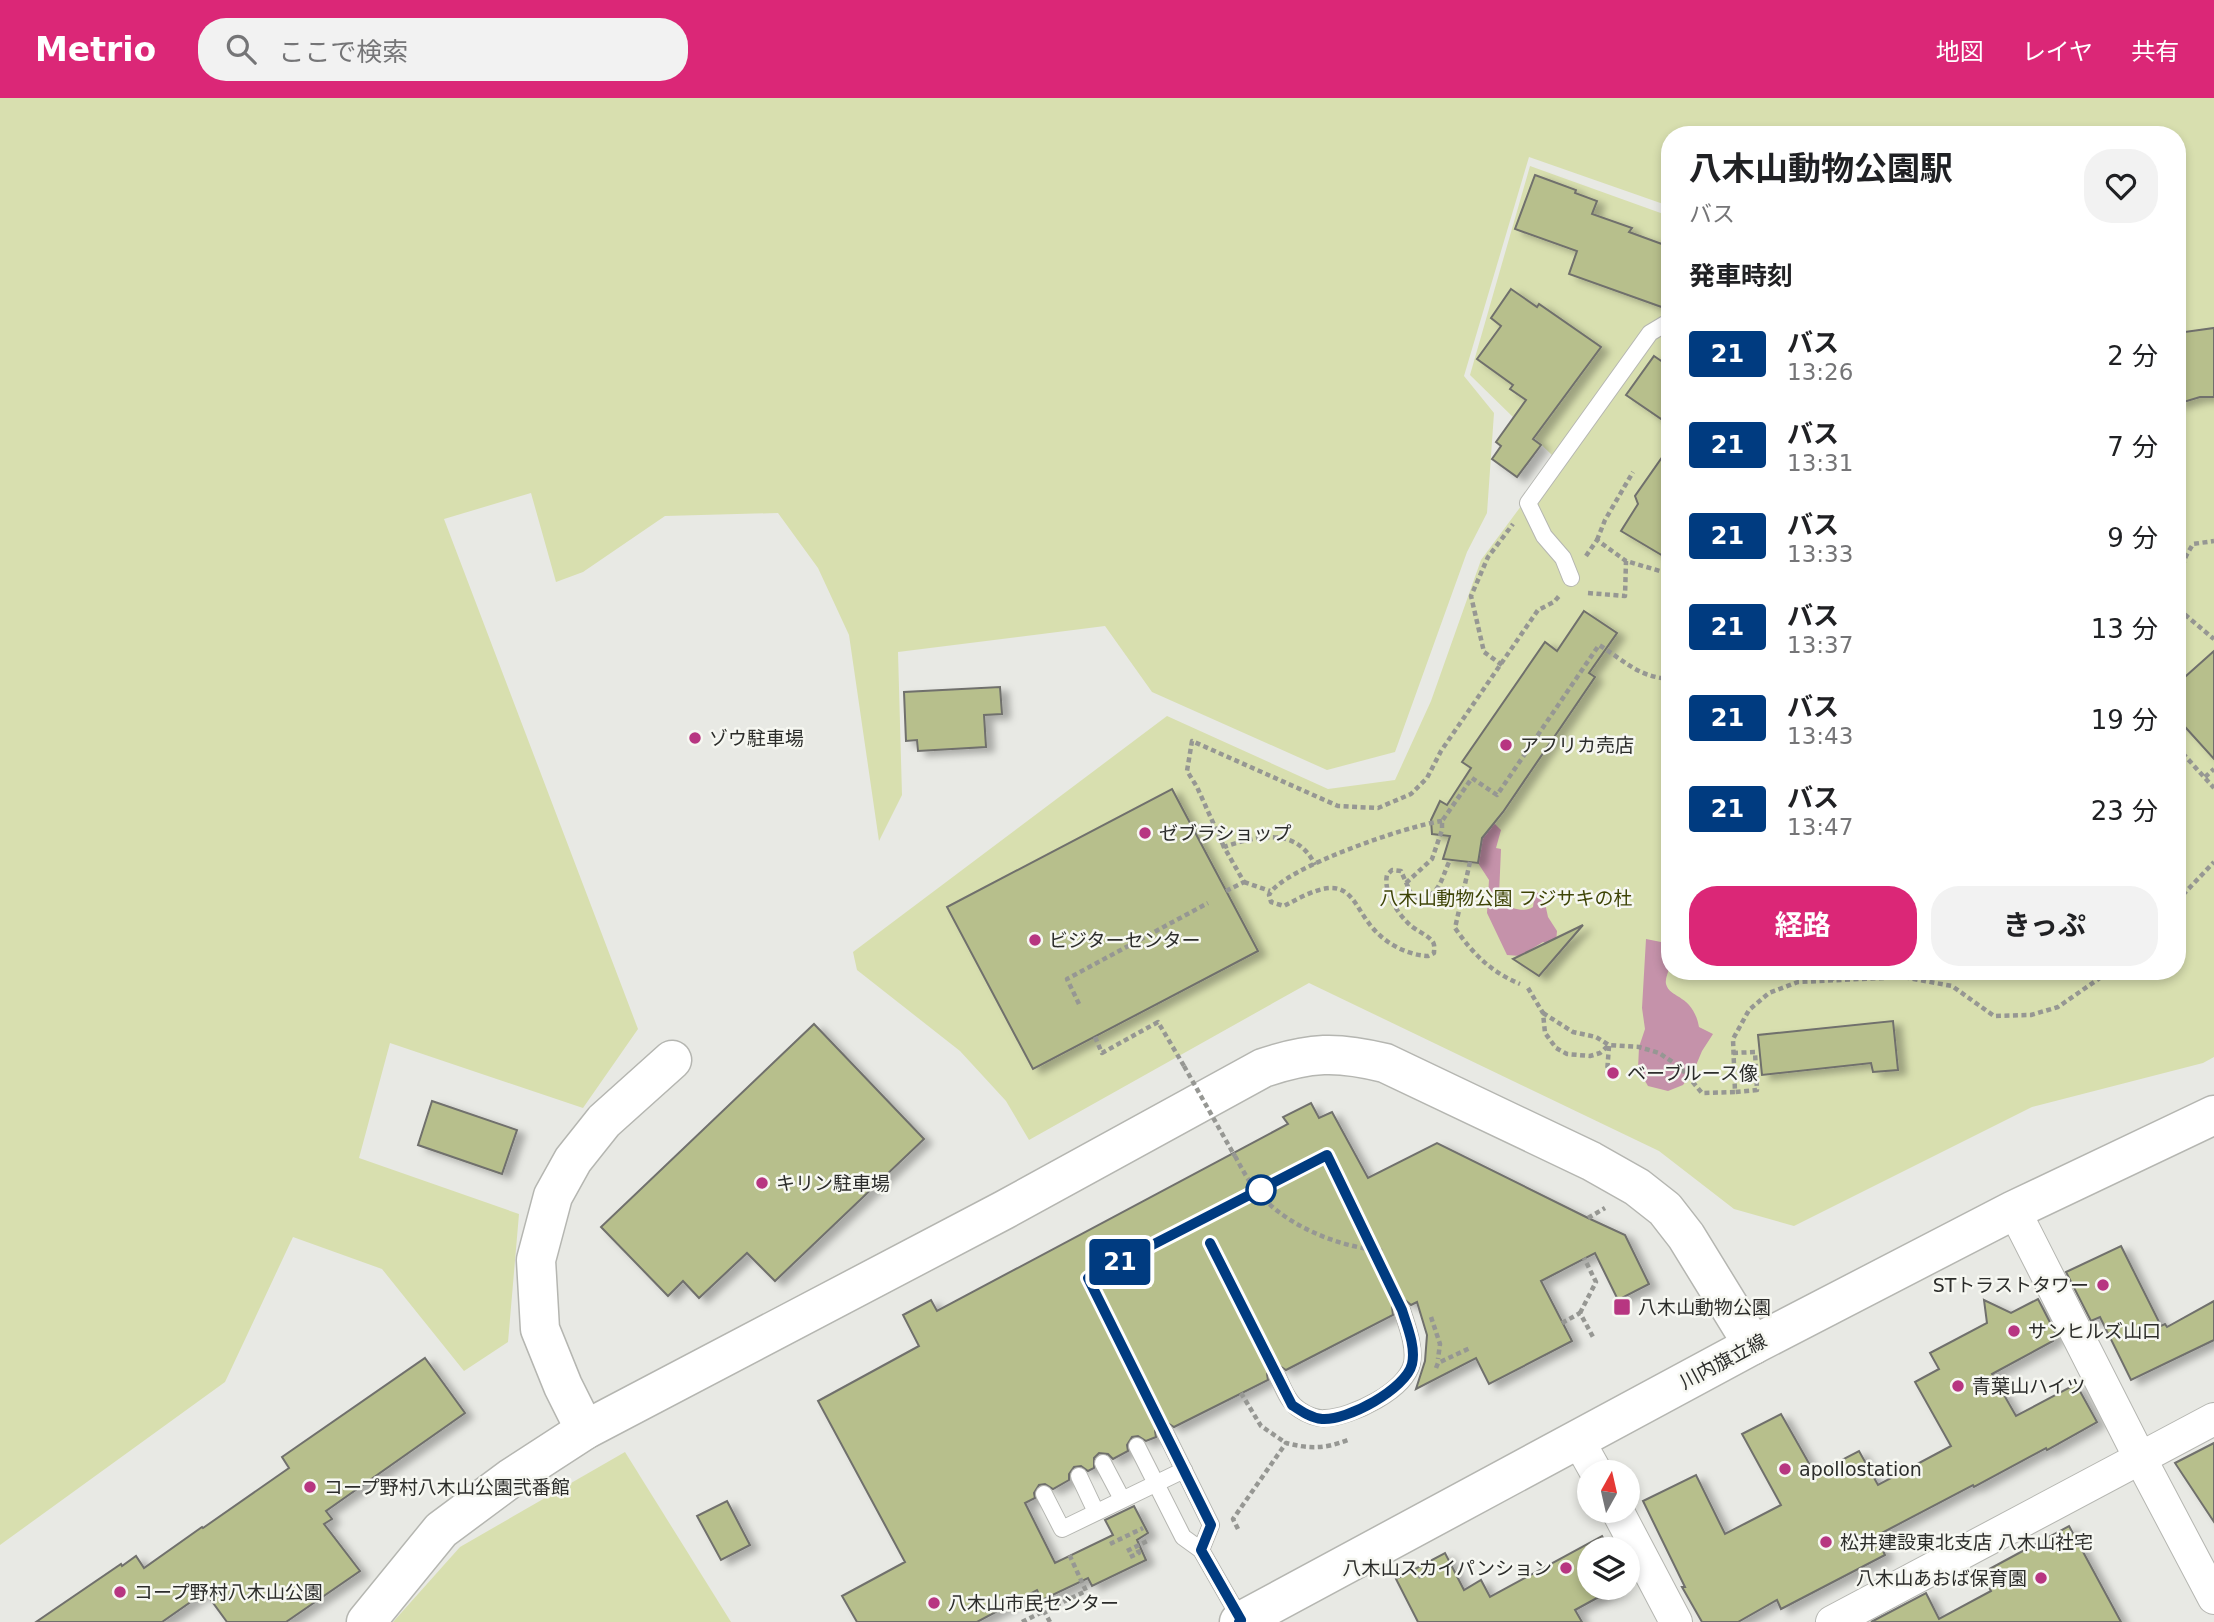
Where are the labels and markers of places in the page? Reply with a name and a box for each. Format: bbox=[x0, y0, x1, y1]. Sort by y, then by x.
place label: ゾウ駐車場 bbox=[709, 727, 804, 749]
marker: ゾウ駐車場 bbox=[687, 730, 703, 746]
place label: アフリカ売店 bbox=[1520, 734, 1634, 756]
marker: アフリカ売店 bbox=[1498, 737, 1514, 753]
place label: ゼブラショップ bbox=[1159, 822, 1292, 844]
marker: ゼブラショップ bbox=[1137, 825, 1153, 841]
place label: ビジターセンター bbox=[1049, 929, 1201, 951]
marker: ビジターセンター bbox=[1027, 932, 1043, 948]
place label: ベーブルース像 bbox=[1627, 1062, 1758, 1084]
marker: ベーブルース像 bbox=[1605, 1065, 1621, 1081]
place label: キリン駐車場 bbox=[776, 1172, 890, 1194]
marker: キリン駐車場 bbox=[754, 1175, 770, 1191]
unlabelled marker bbox=[1246, 1175, 1276, 1205]
place label: STトラストタワー bbox=[1933, 1274, 2089, 1296]
marker: STトラストタワー bbox=[2095, 1277, 2111, 1293]
place label: 八木山動物公園 bbox=[1638, 1296, 1771, 1318]
marker: 八木山動物公園 bbox=[1612, 1297, 1632, 1317]
place label: サンヒルズ山口 bbox=[2028, 1320, 2161, 1342]
marker: サンヒルズ山口 bbox=[2006, 1323, 2022, 1339]
place label: 青葉山ハイツ bbox=[1972, 1375, 2086, 1397]
marker: 青葉山ハイツ bbox=[1950, 1378, 1966, 1394]
place label: apollostation bbox=[1799, 1458, 1922, 1480]
marker: apollostation bbox=[1777, 1461, 1793, 1477]
place label: コープ野村八木山公園弐番館 bbox=[324, 1476, 570, 1498]
marker: コープ野村八木山公園弐番館 bbox=[302, 1479, 318, 1495]
place label: 松井建設東北支店 八木山社宅 bbox=[1840, 1531, 2093, 1553]
marker: 松井建設東北支店 八木山社宅 bbox=[1818, 1534, 1834, 1550]
place label: 八木山スカイパンション bbox=[1342, 1557, 1552, 1579]
marker: 八木山スカイパンション bbox=[1558, 1560, 1574, 1576]
place label: 八木山あおば保育園 bbox=[1856, 1567, 2027, 1589]
marker: 八木山あおば保育園 bbox=[2033, 1570, 2049, 1586]
place label: コープ野村八木山公園 bbox=[134, 1581, 323, 1603]
marker: コープ野村八木山公園 bbox=[112, 1584, 128, 1600]
place label: 八木山市民センター bbox=[948, 1592, 1119, 1614]
marker: 八木山市民センター bbox=[926, 1595, 942, 1611]

